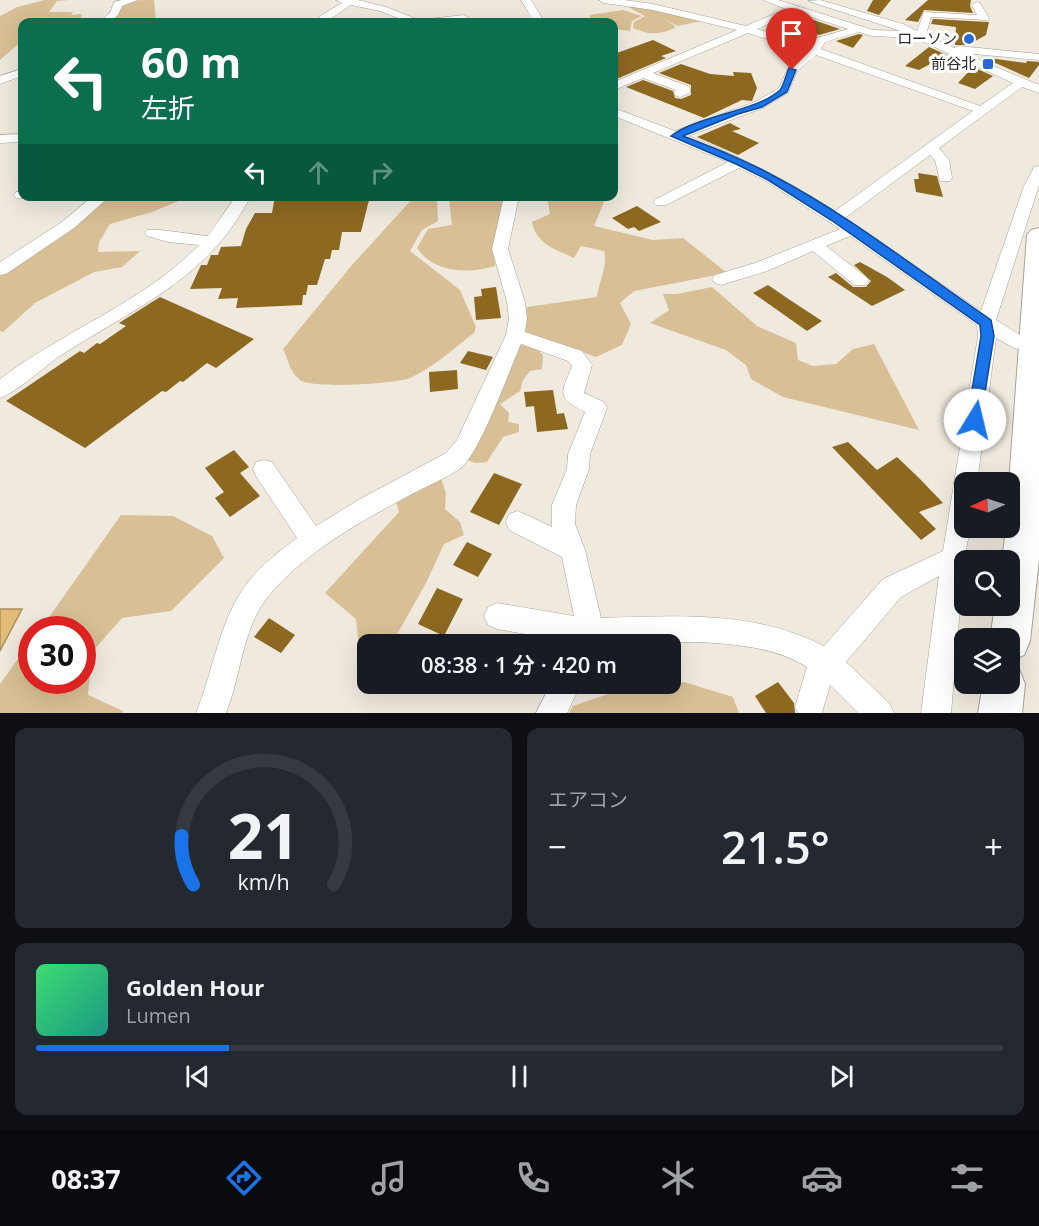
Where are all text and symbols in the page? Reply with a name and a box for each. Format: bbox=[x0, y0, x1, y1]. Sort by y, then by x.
pin bbox=[766, 8, 817, 70]
icon: arrive bbox=[775, 17, 808, 50]
place label: ローソン bbox=[897, 28, 957, 48]
marker: ローソン bbox=[962, 32, 976, 46]
text: 60 m bbox=[141, 33, 241, 90]
icon: left bbox=[42, 42, 120, 120]
place label: 前谷北 bbox=[931, 53, 976, 73]
marker: 前谷北 bbox=[981, 57, 995, 71]
text: 左折 bbox=[141, 89, 195, 126]
icon: left bbox=[239, 156, 272, 189]
icon: ahead bbox=[302, 156, 335, 189]
icon: right bbox=[365, 156, 398, 189]
position arrow bbox=[943, 388, 1007, 452]
north arrow bbox=[954, 472, 1020, 538]
map controls bbox=[954, 472, 1020, 694]
button: search bbox=[954, 550, 1020, 616]
speed limit sign: 30 bbox=[18, 616, 96, 694]
button: layers bbox=[954, 628, 1020, 694]
text: 08:38 · 1 分 · 420 m bbox=[421, 649, 617, 679]
text: エアコン bbox=[548, 786, 628, 813]
text: 21 bbox=[228, 792, 299, 877]
text: 21.5° bbox=[721, 816, 830, 877]
text: − bbox=[548, 824, 567, 869]
text: + bbox=[984, 824, 1003, 869]
text: km/h bbox=[237, 867, 290, 896]
text: Golden Hour bbox=[126, 972, 264, 1002]
text: Lumen bbox=[126, 1002, 191, 1029]
icon: previous bbox=[181, 1060, 214, 1093]
icon: pause bbox=[503, 1060, 536, 1093]
icon: next bbox=[825, 1060, 858, 1093]
icon: directions bbox=[223, 1157, 265, 1199]
icon: music bbox=[368, 1157, 410, 1199]
icon: phone bbox=[512, 1157, 554, 1199]
icon: climate bbox=[657, 1157, 699, 1199]
icon: car bbox=[801, 1157, 843, 1199]
icon: filters bbox=[946, 1157, 988, 1199]
text: 08:37 bbox=[51, 1160, 121, 1197]

